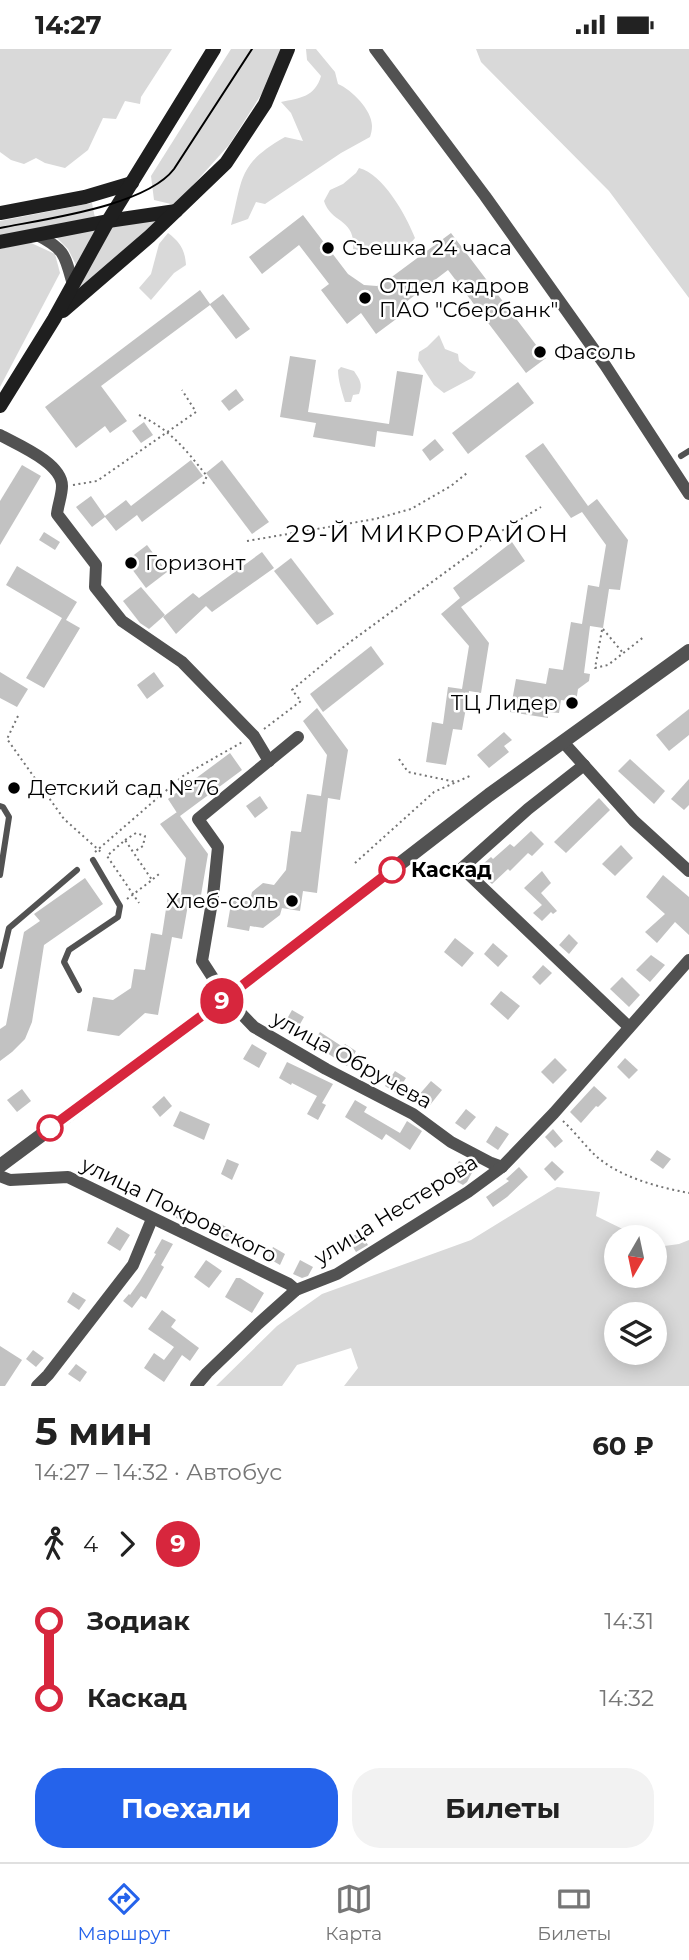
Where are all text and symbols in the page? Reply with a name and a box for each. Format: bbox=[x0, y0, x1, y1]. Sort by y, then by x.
text: 14:27 bbox=[35, 9, 102, 41]
place label: Съешка 24 часа bbox=[342, 235, 512, 260]
marker: Съешка 24 часа bbox=[320, 240, 336, 256]
place label: Отдел кадров ПАО "Сбербанк" bbox=[379, 273, 558, 322]
marker: Отдел кадров ПАО "Сбербанк" bbox=[357, 290, 373, 306]
place label: Фасоль bbox=[554, 339, 636, 364]
marker: Фасоль bbox=[532, 344, 548, 360]
district label: 29-Й МИКРОРАЙОН bbox=[286, 519, 570, 548]
place label: Горизонт bbox=[145, 550, 245, 575]
marker: Горизонт bbox=[123, 555, 139, 571]
place label: ТЦ Лидер bbox=[451, 690, 558, 715]
marker: ТЦ Лидер bbox=[564, 695, 580, 711]
place label: Детский сад №76 bbox=[28, 775, 219, 800]
marker: Детский сад №76 bbox=[6, 780, 22, 796]
marker: Каскад bbox=[379, 857, 405, 883]
place label: Каскад bbox=[411, 857, 492, 882]
place label: Хлеб-соль bbox=[166, 888, 278, 913]
marker: Хлеб-соль bbox=[284, 893, 300, 909]
line badge: 9 bbox=[199, 978, 245, 1024]
text: 9 bbox=[214, 986, 230, 1015]
street label: улица Обручева bbox=[267, 1005, 437, 1114]
unlabelled marker bbox=[37, 1115, 63, 1141]
street label: улица Нестерова bbox=[309, 1149, 482, 1271]
street label: улица Покровского bbox=[77, 1151, 281, 1268]
north arrow bbox=[604, 1225, 667, 1288]
map controls bbox=[604, 1225, 667, 1365]
button: layers bbox=[604, 1302, 667, 1365]
text: 5 мин bbox=[35, 1408, 153, 1455]
text: 60 ₽ bbox=[592, 1430, 654, 1462]
text: 14:27 – 14:32 · Автобус bbox=[35, 1458, 282, 1486]
icon: walk bbox=[35, 1525, 73, 1563]
icon: forward bbox=[108, 1525, 146, 1563]
text: 9 bbox=[170, 1529, 186, 1558]
text: 4 bbox=[83, 1530, 98, 1558]
text: Зодиак bbox=[87, 1605, 190, 1637]
text: 14:31 bbox=[604, 1607, 654, 1635]
text: Каскад bbox=[87, 1682, 187, 1714]
text: 14:32 bbox=[600, 1684, 654, 1712]
button: Поехали bbox=[35, 1768, 338, 1848]
button: Билеты bbox=[352, 1768, 654, 1848]
tab: Маршрут bbox=[78, 1880, 170, 1945]
tab: Карта bbox=[325, 1880, 382, 1945]
tab: Билеты bbox=[537, 1880, 611, 1945]

